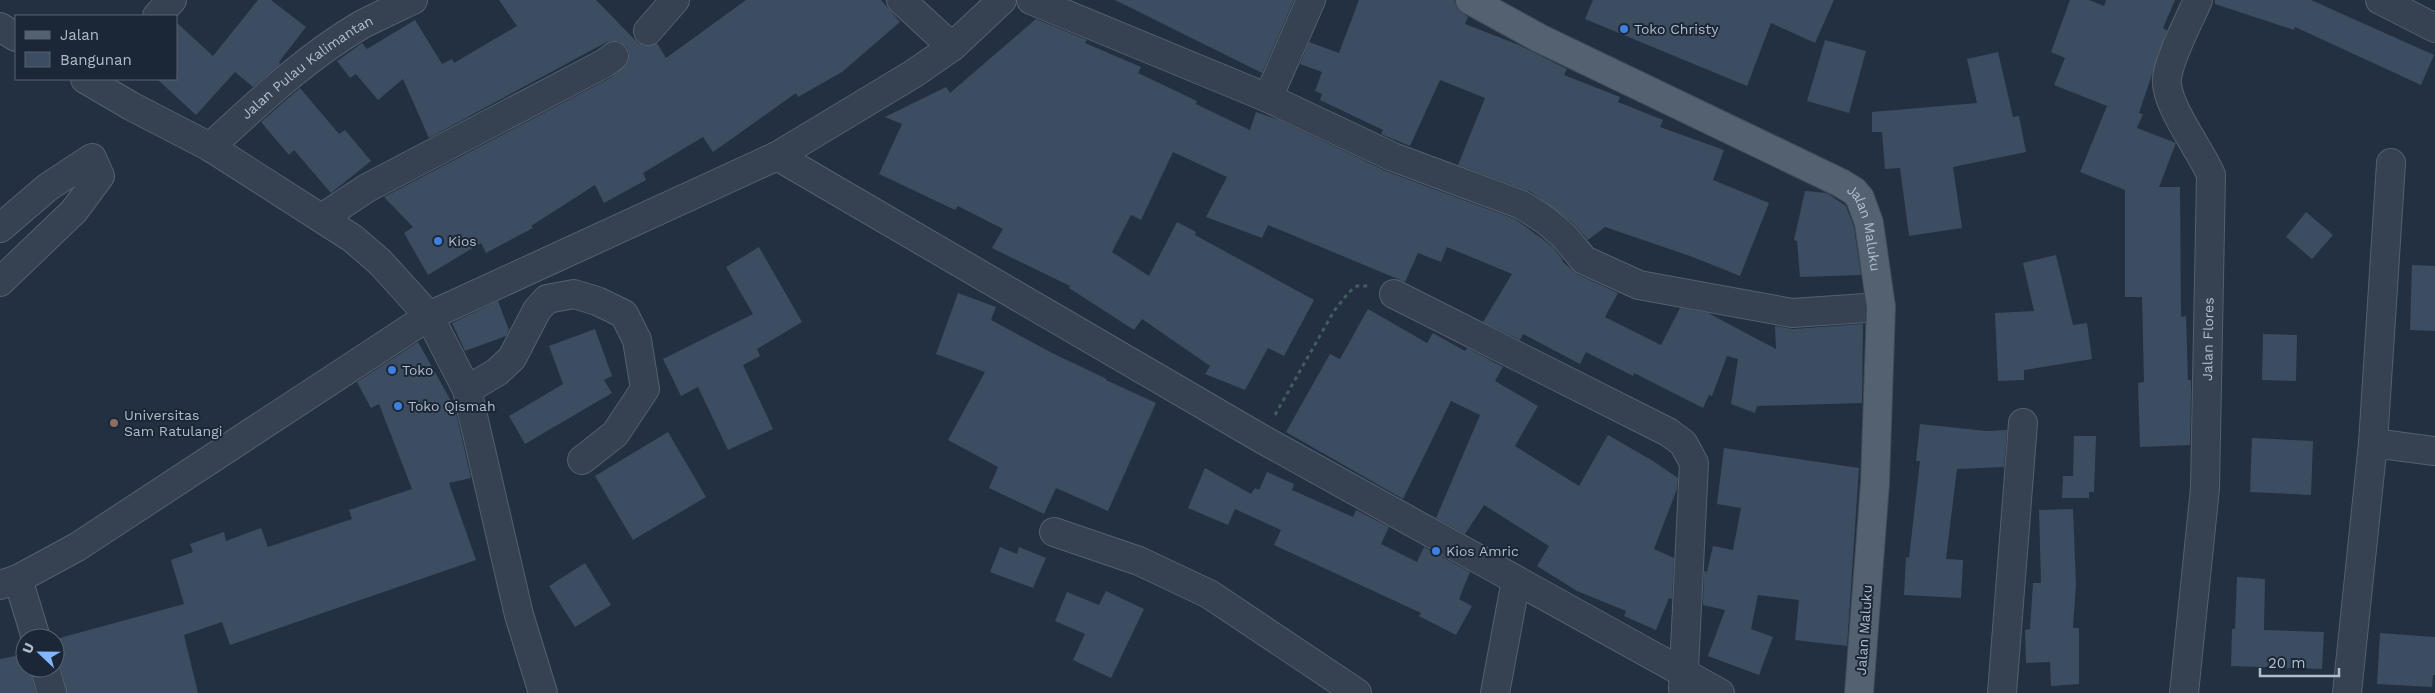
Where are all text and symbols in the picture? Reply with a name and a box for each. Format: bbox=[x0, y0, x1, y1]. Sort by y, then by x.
street label: Jalan Pulau Kalimantan bbox=[238, 12, 375, 122]
legend bbox=[15, 15, 178, 80]
place label: Toko Christy bbox=[1634, 21, 1719, 37]
marker: Toko Christy bbox=[1618, 23, 1630, 35]
text: Jalan bbox=[60, 26, 99, 44]
text: Bangunan bbox=[60, 51, 132, 69]
street label: Jalan Maluku bbox=[1844, 181, 1884, 272]
place label: Kios bbox=[448, 233, 477, 249]
marker: Kios bbox=[432, 235, 444, 247]
street label: Jalan Flores bbox=[2199, 297, 2217, 381]
place label: Toko bbox=[402, 362, 433, 378]
marker: Toko bbox=[386, 364, 398, 376]
place label: Toko Qismah bbox=[408, 398, 496, 414]
marker: Toko Qismah bbox=[392, 400, 404, 412]
place label: Universitas Sam Ratulangi bbox=[124, 407, 222, 439]
marker: Universitas Sam Ratulangi bbox=[108, 417, 120, 429]
place label: Kios Amric bbox=[1446, 543, 1519, 559]
marker: Kios Amric bbox=[1430, 545, 1442, 557]
street label: Jalan Maluku bbox=[1853, 584, 1875, 676]
north arrow bbox=[15, 628, 65, 678]
text: U bbox=[19, 640, 37, 656]
scale bar bbox=[2260, 646, 2339, 678]
text: 20 m bbox=[2268, 654, 2306, 672]

